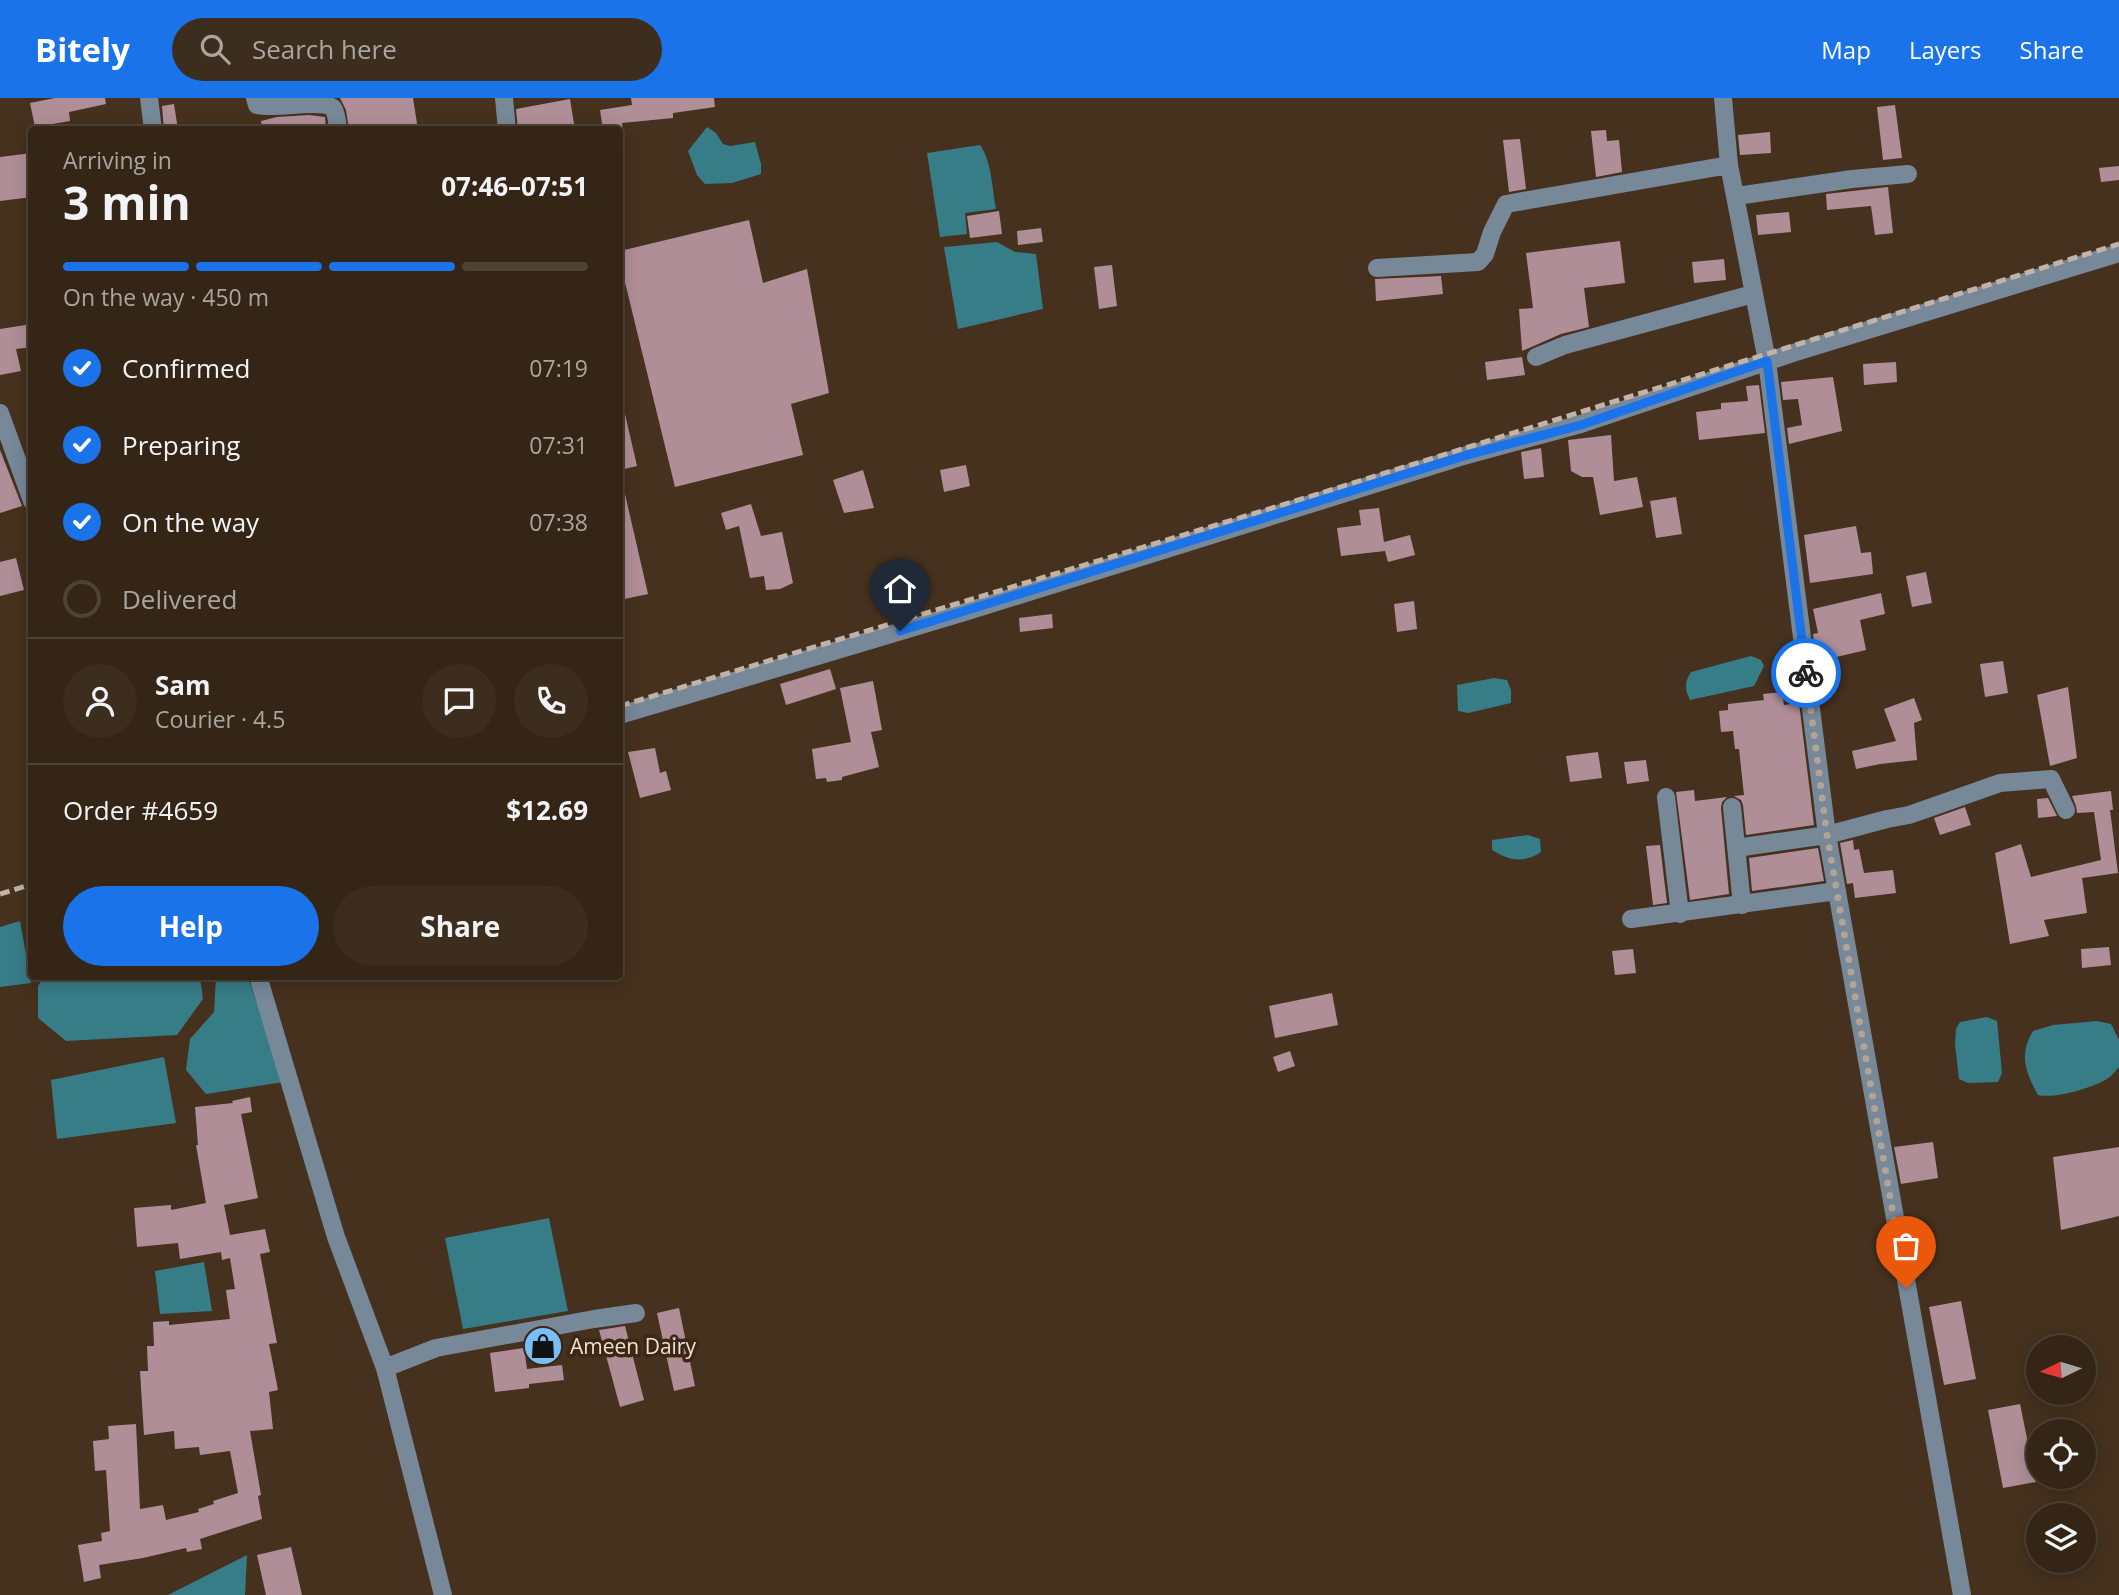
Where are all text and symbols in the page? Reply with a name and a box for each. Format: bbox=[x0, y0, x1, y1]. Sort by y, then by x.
search box bbox=[172, 18, 662, 81]
text: Bitely bbox=[35, 27, 130, 72]
icon: search bbox=[196, 30, 234, 68]
text: Search here bbox=[252, 31, 397, 67]
text: Map bbox=[1821, 33, 1871, 66]
text: Layers bbox=[1909, 33, 1982, 66]
text: Share bbox=[2020, 33, 2084, 66]
text: Arriving in bbox=[63, 144, 172, 176]
text: 07:46–07:51 bbox=[441, 168, 588, 204]
text: 3 min bbox=[63, 171, 191, 233]
text: On the way · 450 m bbox=[63, 281, 269, 313]
icon: check bbox=[63, 349, 101, 387]
text: Confirmed bbox=[122, 350, 250, 386]
text: 07:19 bbox=[529, 352, 588, 384]
icon: check bbox=[63, 426, 101, 464]
text: Preparing bbox=[122, 427, 240, 463]
text: 07:31 bbox=[529, 429, 588, 461]
icon: check bbox=[63, 503, 101, 541]
text: On the way bbox=[122, 504, 259, 540]
text: 07:38 bbox=[529, 506, 588, 538]
pin bbox=[870, 559, 930, 631]
icon: home bbox=[881, 570, 919, 608]
text: Delivered bbox=[122, 581, 237, 617]
courier bbox=[1771, 638, 1841, 708]
icon: bike bbox=[1787, 654, 1825, 692]
button: person bbox=[63, 664, 137, 738]
button: chat bbox=[422, 664, 496, 738]
button: phone bbox=[514, 664, 588, 738]
text: Sam bbox=[155, 667, 211, 703]
text: Courier · 4.5 bbox=[155, 703, 285, 735]
text: Order #4659 bbox=[63, 792, 218, 828]
text: $12.69 bbox=[506, 792, 588, 828]
button: Help bbox=[63, 886, 319, 966]
button: Share bbox=[333, 886, 588, 966]
pin bbox=[1876, 1216, 1936, 1288]
icon: bag bbox=[1887, 1227, 1925, 1265]
shop icon: Ameen Dairy bbox=[522, 1325, 564, 1367]
place label: Ameen Dairy bbox=[570, 1332, 696, 1360]
north arrow bbox=[2026, 1335, 2096, 1405]
map controls bbox=[2026, 1335, 2096, 1573]
button: locate bbox=[2026, 1419, 2096, 1489]
button: layers bbox=[2026, 1503, 2096, 1573]

